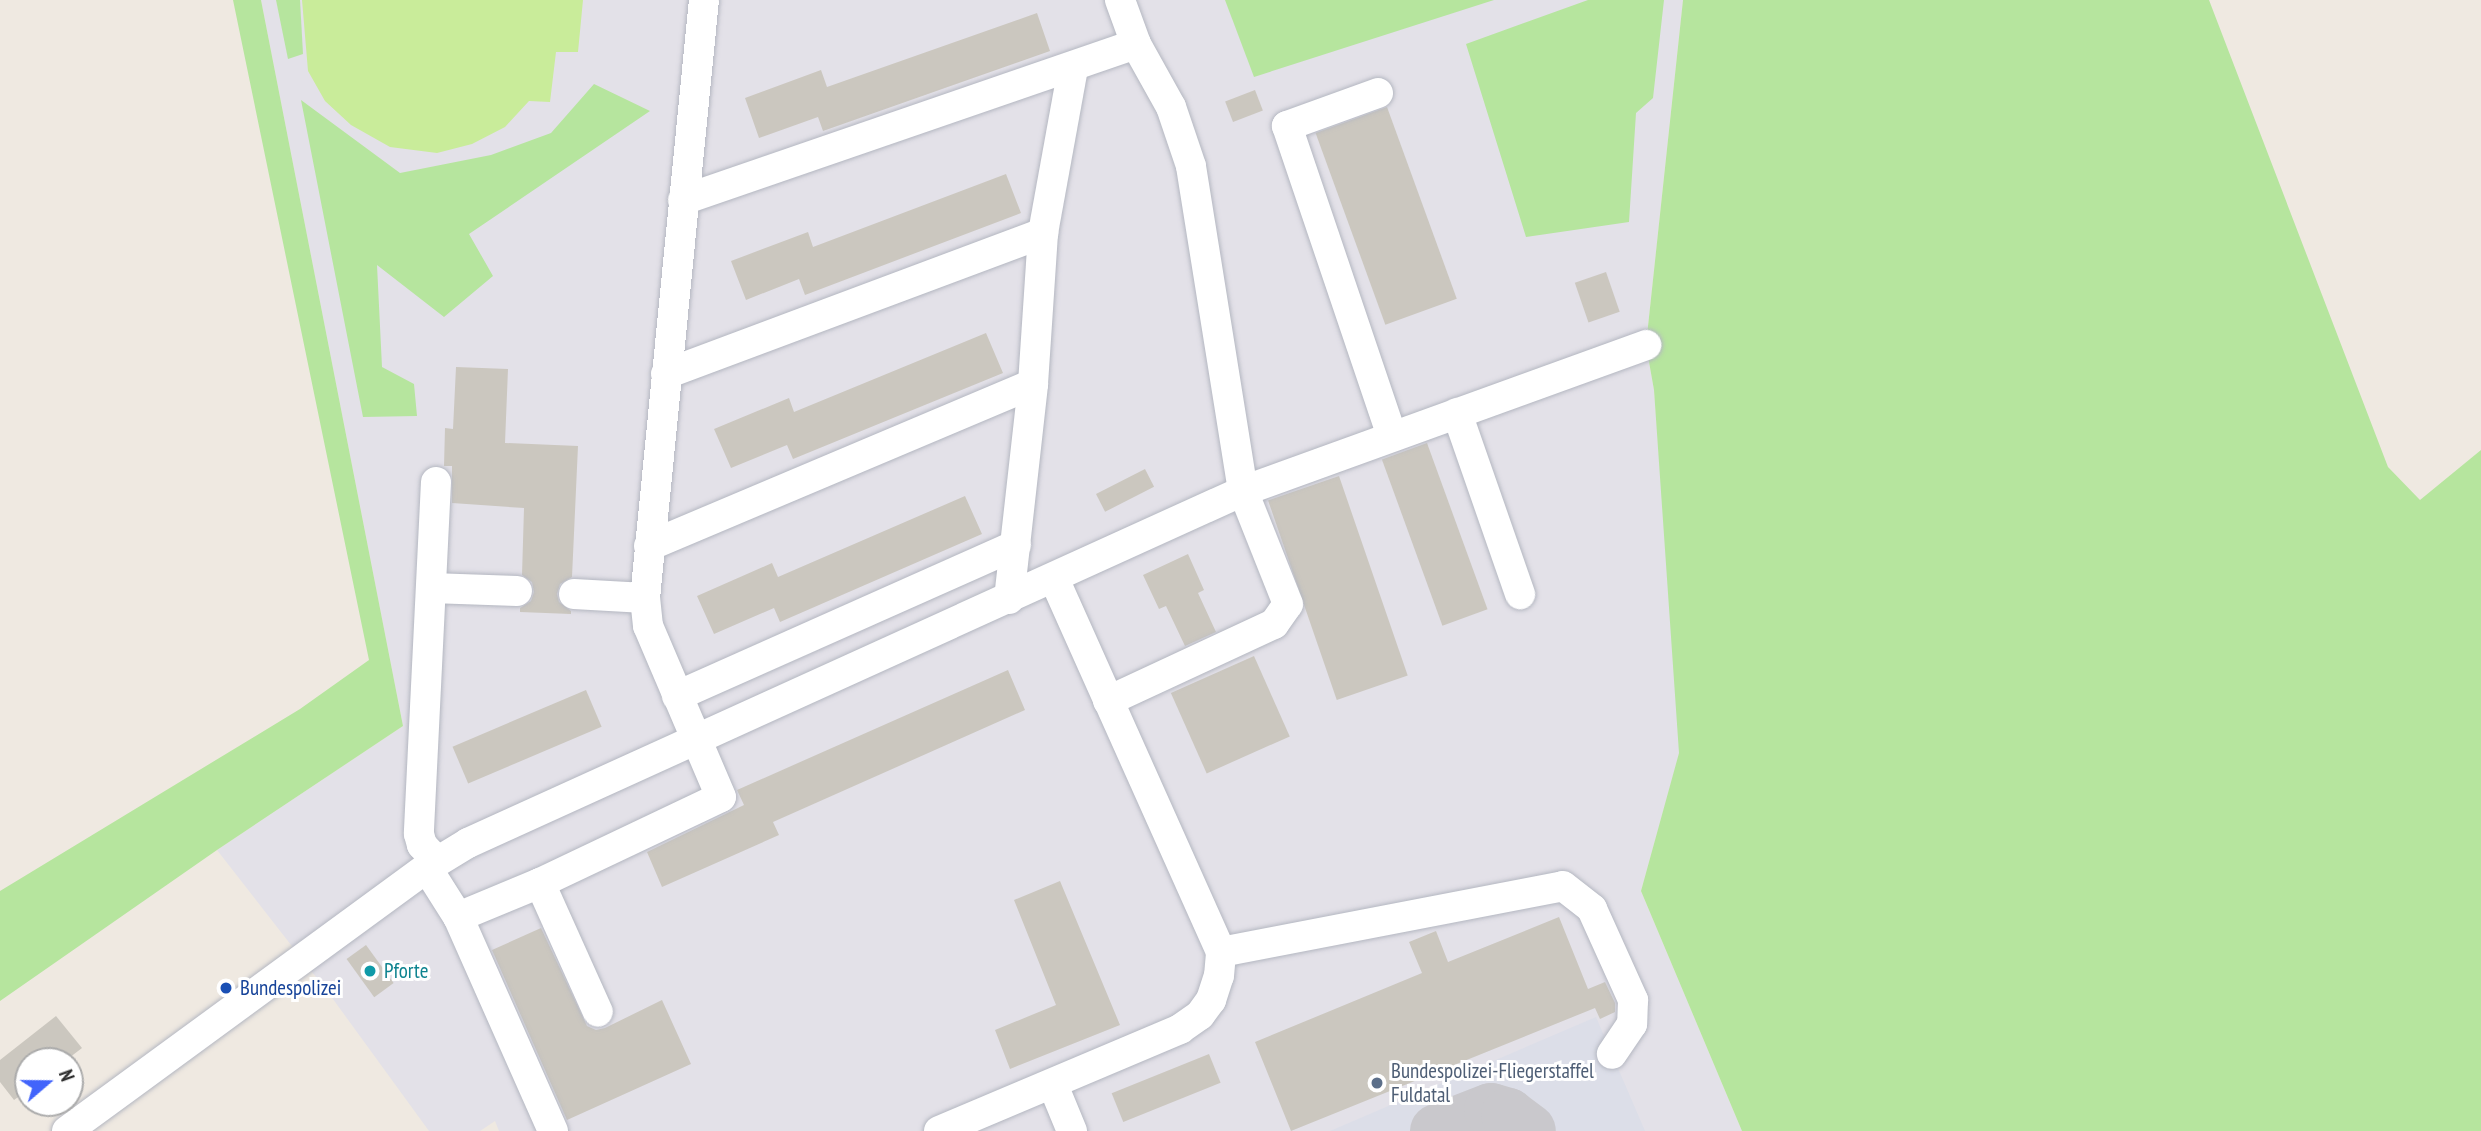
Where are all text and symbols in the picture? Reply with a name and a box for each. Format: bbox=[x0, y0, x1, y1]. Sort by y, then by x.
place label: Pforte bbox=[384, 958, 428, 984]
marker: Pforte bbox=[362, 963, 378, 979]
place label: Bundespolizei bbox=[240, 975, 341, 1001]
marker: Bundespolizei bbox=[218, 980, 234, 996]
north arrow bbox=[14, 1047, 84, 1117]
place label: Bundespolizei-Fliegerstaffel Fuldatal bbox=[1391, 1058, 1594, 1108]
text: N bbox=[54, 1067, 80, 1084]
marker: Bundespolizei-Fliegerstaffel Fuldatal bbox=[1369, 1075, 1385, 1091]

